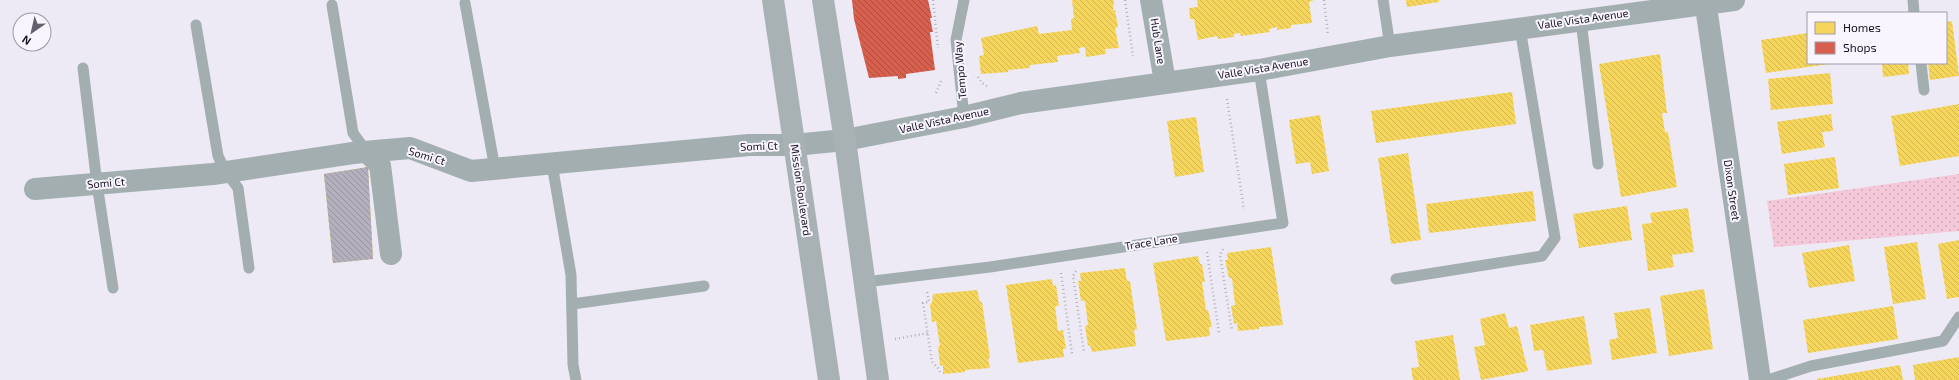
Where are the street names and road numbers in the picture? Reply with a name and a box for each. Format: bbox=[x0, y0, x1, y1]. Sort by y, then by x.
street label: Valle Vista Avenue bbox=[1537, 6, 1629, 31]
street label: Hub Lane bbox=[1148, 17, 1169, 65]
street label: Tempo Way bbox=[950, 41, 968, 99]
street label: Valle Vista Avenue bbox=[1217, 54, 1309, 81]
street label: Valle Vista Avenue bbox=[898, 104, 990, 135]
street label: Somi Ct bbox=[740, 138, 778, 153]
street label: Mission Boulevard bbox=[789, 143, 814, 237]
street label: Somi Ct bbox=[407, 144, 447, 167]
street label: Dixon Street bbox=[1722, 159, 1743, 221]
street label: Somi Ct bbox=[87, 174, 125, 191]
street label: Trace Lane bbox=[1123, 231, 1178, 252]

